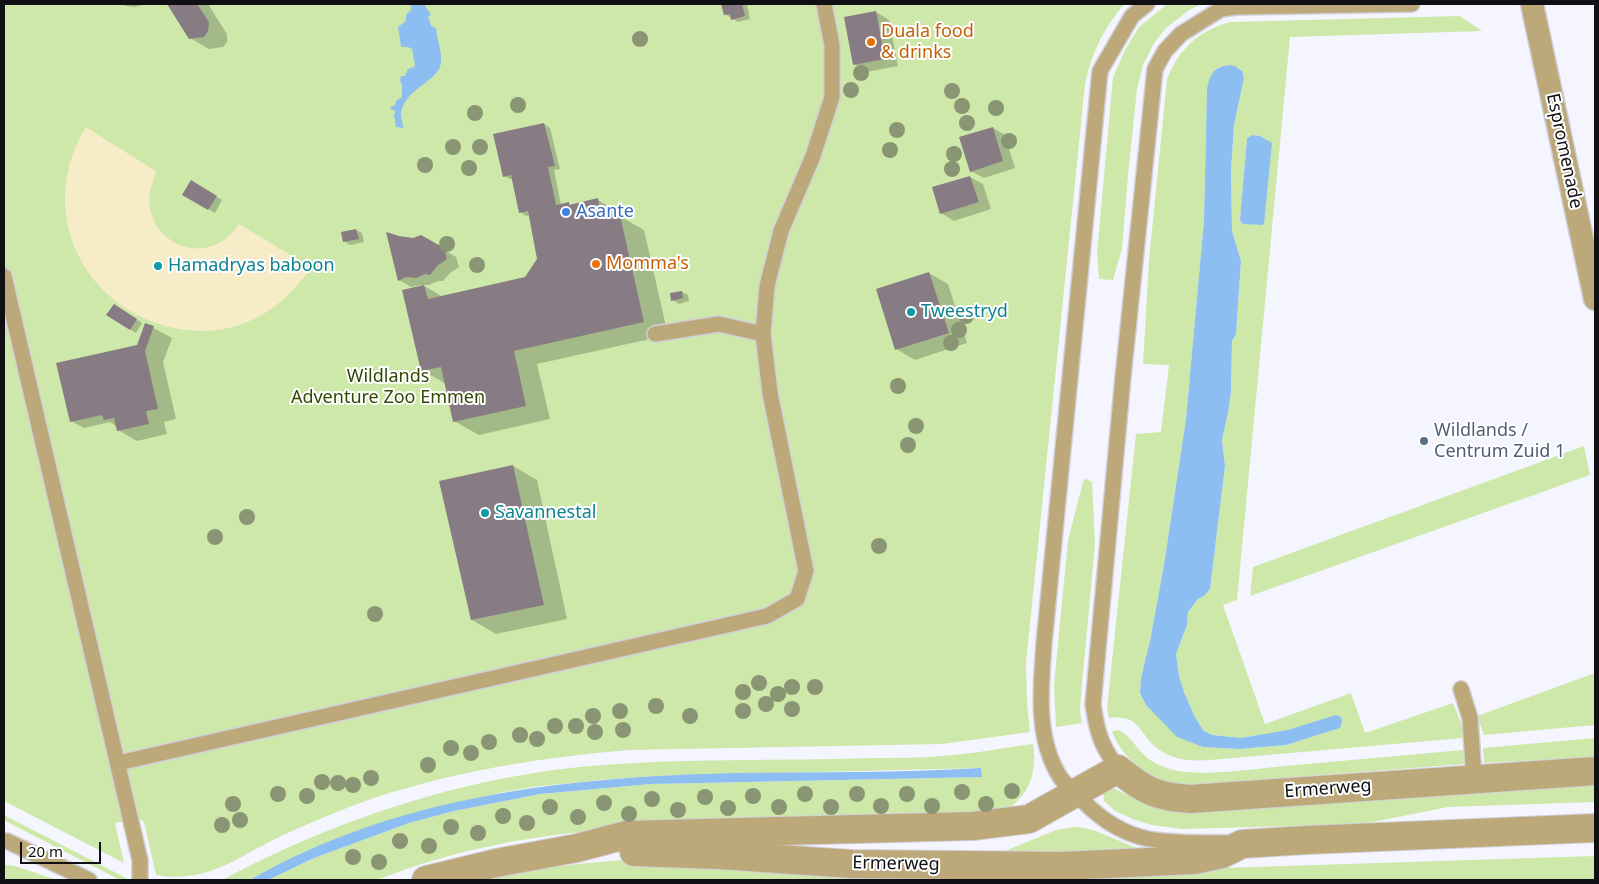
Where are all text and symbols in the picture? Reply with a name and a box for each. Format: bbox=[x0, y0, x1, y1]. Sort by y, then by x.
place label: Duala food & drinks bbox=[881, 21, 974, 64]
marker: Duala food & drinks bbox=[865, 36, 877, 48]
street label: Espromenade bbox=[1541, 91, 1587, 211]
place label: Asante bbox=[576, 201, 634, 223]
marker: Asante bbox=[560, 206, 572, 218]
place label: Momma's bbox=[606, 253, 689, 275]
place label: Hamadryas baboon bbox=[168, 255, 335, 277]
marker: Momma's bbox=[590, 258, 602, 270]
marker: Hamadryas baboon bbox=[152, 260, 164, 272]
place label: Tweestryd bbox=[921, 301, 1008, 323]
marker: Tweestryd bbox=[905, 306, 917, 318]
park label: Wildlands Adventure Zoo Emmen bbox=[291, 366, 485, 408]
place label: Wildlands / Centrum Zuid 1 bbox=[1434, 420, 1565, 462]
marker: Wildlands / Centrum Zuid 1 bbox=[1418, 435, 1430, 447]
place label: Savannestal bbox=[495, 502, 596, 524]
marker: Savannestal bbox=[479, 507, 491, 519]
street label: Ermerweg bbox=[1284, 775, 1372, 803]
scale bar bbox=[22, 832, 104, 864]
text: 20 m bbox=[28, 841, 63, 861]
street label: Ermerweg bbox=[852, 852, 940, 876]

